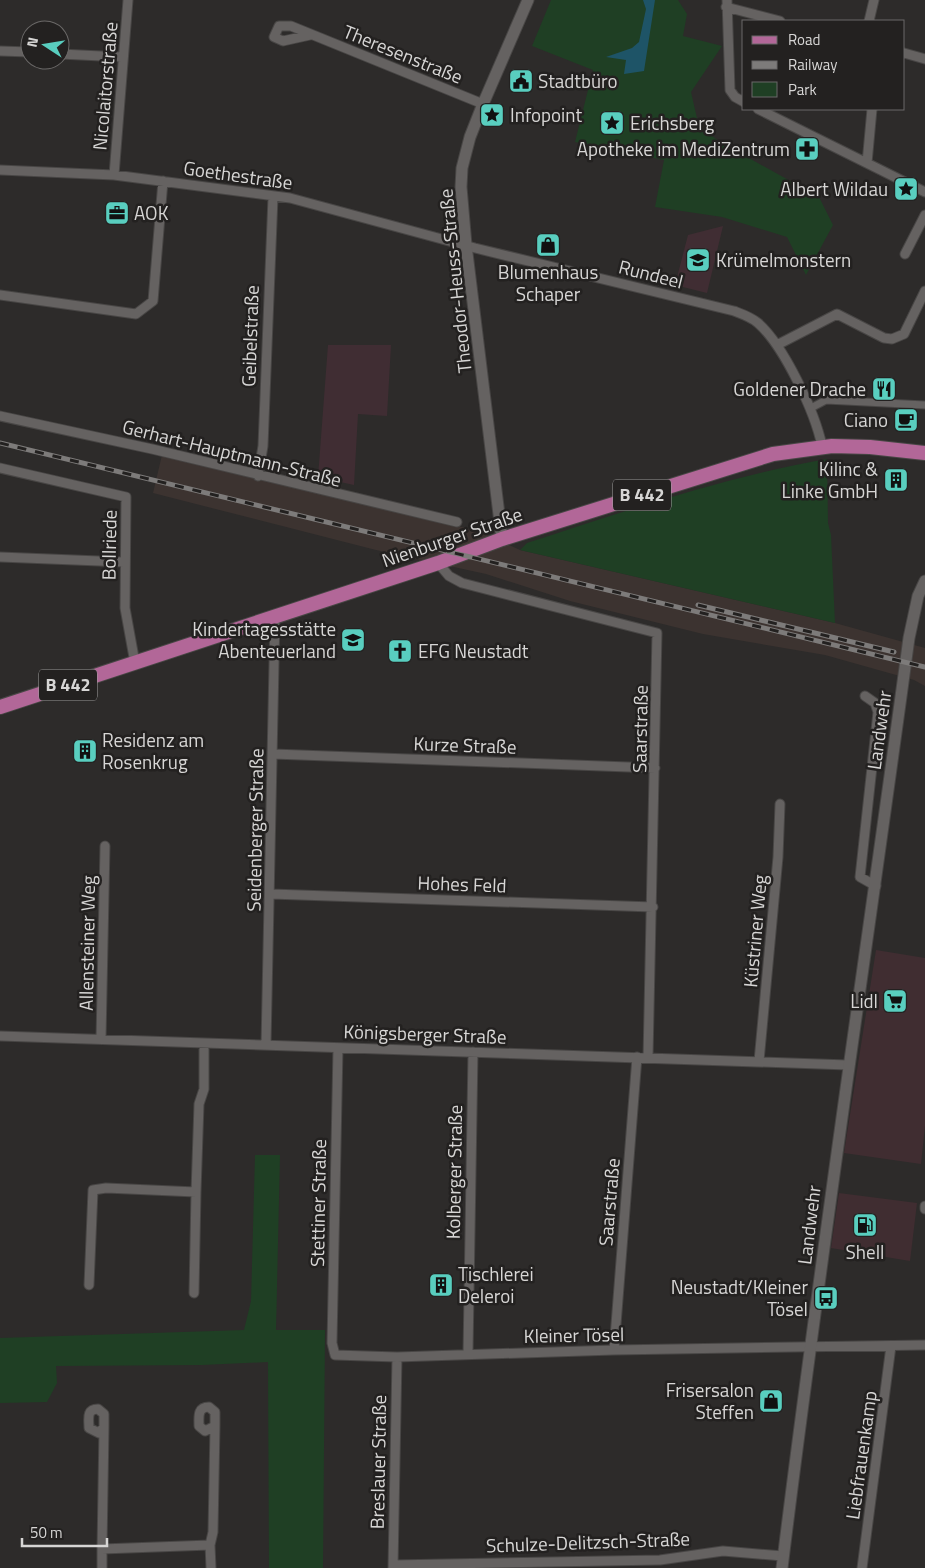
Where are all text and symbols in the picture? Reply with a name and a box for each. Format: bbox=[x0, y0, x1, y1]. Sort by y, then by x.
street label: Theresenstraße bbox=[339, 16, 467, 91]
north arrow bbox=[20, 20, 70, 70]
legend bbox=[742, 20, 905, 110]
street label: Nicolaitorstraße bbox=[84, 21, 125, 151]
text: Road bbox=[788, 28, 820, 51]
text: N bbox=[21, 35, 43, 49]
text: Railway bbox=[788, 53, 838, 76]
place label: Stadtbüro bbox=[538, 66, 618, 95]
public building icon: Stadtbüro bbox=[508, 68, 534, 94]
text: Park bbox=[788, 78, 817, 101]
place label: Infopoint bbox=[510, 100, 582, 129]
place icon: Infopoint bbox=[479, 102, 505, 128]
place label: Erichsberg bbox=[630, 108, 715, 137]
place icon: Erichsberg bbox=[599, 110, 625, 136]
place label: Apotheke im MediZentrum bbox=[577, 134, 790, 163]
pharmacy icon: Apotheke im MediZentrum bbox=[794, 136, 820, 162]
street label: Goethestraße bbox=[182, 153, 294, 197]
place label: Albert Wildau bbox=[780, 174, 888, 203]
place icon: Albert Wildau bbox=[893, 176, 919, 202]
street label: Theodor-Heuss-Straße bbox=[430, 188, 479, 375]
place label: AOK bbox=[134, 198, 169, 227]
office icon: AOK bbox=[104, 200, 130, 226]
shop icon: Blumenhaus Schaper bbox=[535, 232, 561, 258]
place label: Krümelmonstern bbox=[716, 245, 851, 274]
school or university icon: Krümelmonstern bbox=[685, 247, 711, 273]
street label: Rundeel bbox=[616, 252, 686, 296]
place label: Blumenhaus Schaper bbox=[498, 257, 598, 308]
street label: Geibelstraße bbox=[233, 285, 266, 387]
place label: Goldener Drache bbox=[733, 374, 866, 403]
restaurant icon: Goldener Drache bbox=[871, 376, 897, 402]
place label: Ciano bbox=[844, 405, 888, 434]
cafe icon: Ciano bbox=[893, 407, 919, 433]
street label: Gerhart-Hauptmann-Straße bbox=[120, 411, 345, 494]
place label: Kilinc & Linke GmbH bbox=[782, 454, 878, 505]
building icon: Kilinc & Linke GmbH bbox=[883, 467, 909, 493]
road number: B 442 bbox=[613, 480, 671, 510]
street label: Nienburger Straße bbox=[378, 499, 526, 574]
street label: Bollriede bbox=[93, 509, 124, 580]
place label: Kindertagesstätte Abenteuerland bbox=[192, 614, 336, 665]
school or university icon: Kindertagesstätte Abenteuerland bbox=[340, 627, 366, 653]
place label: EFG Neustadt bbox=[418, 636, 529, 665]
church icon: EFG Neustadt bbox=[387, 638, 413, 664]
road number: B 442 bbox=[39, 670, 97, 700]
street label: Saarstraße bbox=[624, 685, 655, 773]
street label: Landwehr bbox=[859, 688, 898, 771]
place label: Residenz am Rosenkrug bbox=[102, 725, 204, 776]
street label: Kurze Straße bbox=[413, 728, 517, 761]
building icon: Residenz am Rosenkrug bbox=[72, 738, 98, 764]
street label: Seidenberger Straße bbox=[239, 748, 270, 912]
street label: Hohes Feld bbox=[417, 867, 507, 900]
street label: Küstriner Weg bbox=[735, 873, 774, 989]
street label: Allensteiner Weg bbox=[71, 875, 102, 1011]
place label: Lidl bbox=[850, 986, 878, 1015]
supermarket icon: Lidl bbox=[882, 988, 908, 1014]
street label: Königsberger Straße bbox=[343, 1016, 507, 1051]
street label: Kolberger Straße bbox=[438, 1105, 469, 1239]
street label: Stettiner Straße bbox=[302, 1139, 333, 1267]
street label: Saarstraße bbox=[590, 1157, 627, 1247]
street label: Landwehr bbox=[789, 1183, 828, 1266]
fuel station icon: Shell bbox=[852, 1212, 878, 1238]
place label: Shell bbox=[846, 1237, 884, 1266]
place label: Tischlerei Deleroi bbox=[458, 1259, 534, 1310]
building icon: Tischlerei Deleroi bbox=[428, 1272, 454, 1298]
place label: Neustadt/Kleiner Tösel bbox=[671, 1272, 808, 1323]
bus stop icon: Neustadt/Kleiner Tösel bbox=[813, 1285, 839, 1311]
street label: Kleiner Tösel bbox=[523, 1319, 625, 1350]
place label: Frisersalon Steffen bbox=[666, 1375, 754, 1426]
shop icon: Frisersalon Steffen bbox=[758, 1388, 784, 1414]
street label: Liebfrauenkamp bbox=[837, 1389, 884, 1521]
street label: Breslauer Straße bbox=[362, 1395, 393, 1529]
scale bar bbox=[22, 1516, 108, 1548]
text: 50 m bbox=[30, 1521, 63, 1544]
street label: Schulze-Delitzsch-Straße bbox=[486, 1523, 690, 1560]

